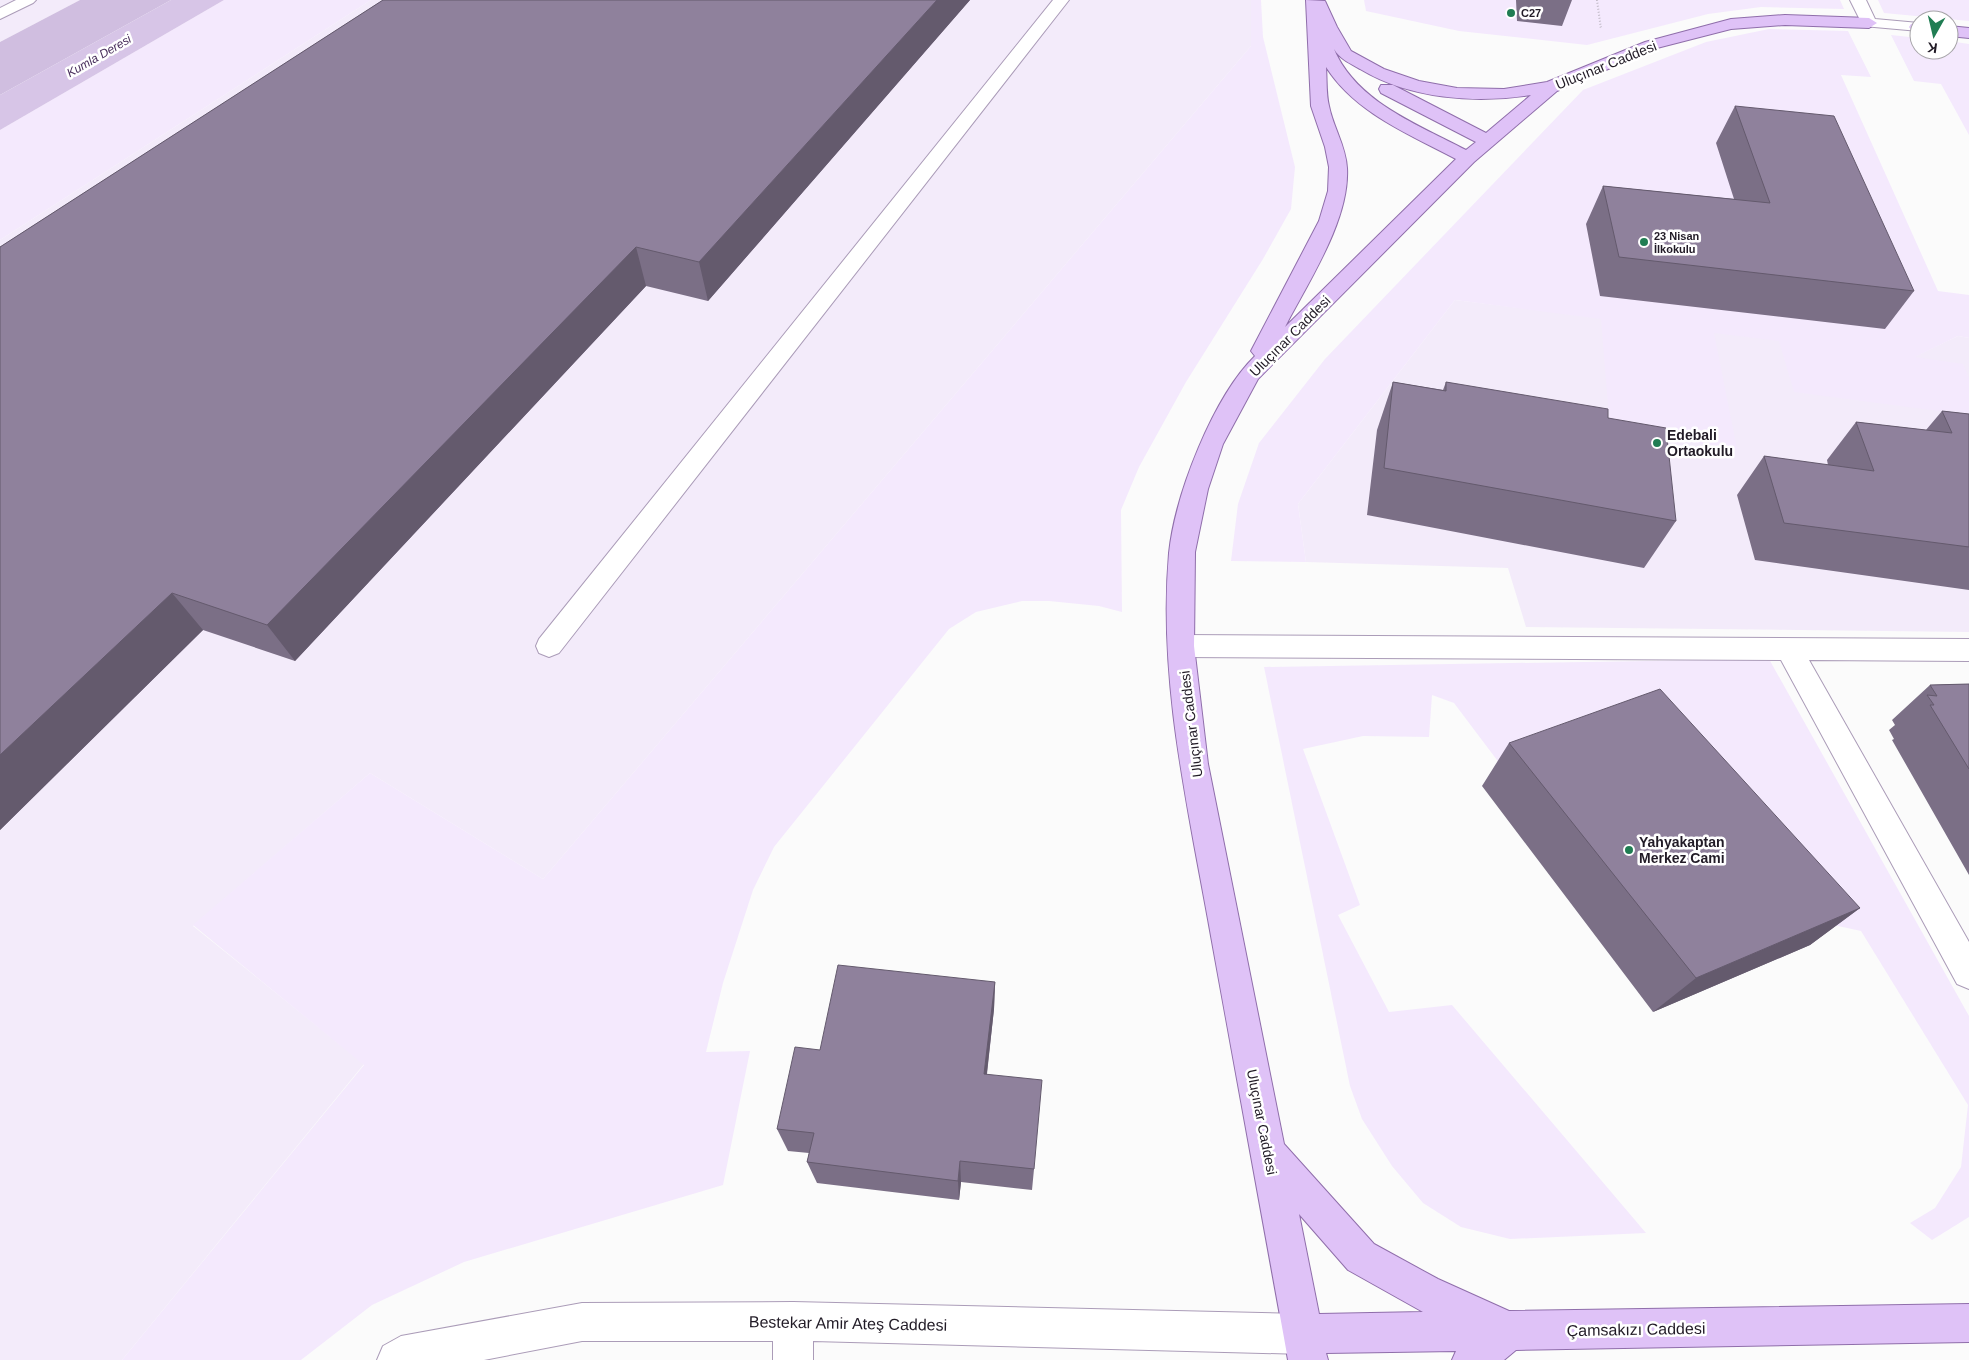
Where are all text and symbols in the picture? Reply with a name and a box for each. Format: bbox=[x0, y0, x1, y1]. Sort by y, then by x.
marker: C27 bbox=[1505, 7, 1517, 19]
place label: C27 bbox=[1521, 7, 1541, 19]
north arrow bbox=[1909, 10, 1959, 60]
water label: Kumla Deresi bbox=[64, 32, 134, 80]
street label: Uluçınar Caddesi bbox=[1553, 37, 1659, 93]
text: K bbox=[1926, 39, 1938, 57]
place label: 23 Nisan İlkokulu bbox=[1654, 230, 1700, 255]
marker: 23 Nisan İlkokulu bbox=[1638, 236, 1650, 248]
street label: Uluçınar Caddesi bbox=[1246, 292, 1334, 380]
place label: Edebali Ortaokulu bbox=[1667, 427, 1733, 459]
marker: Edebali Ortaokulu bbox=[1651, 437, 1663, 449]
street label: Uluçınar Caddesi bbox=[1177, 670, 1205, 778]
place label: Yahyakaptan Merkez Cami bbox=[1639, 834, 1725, 866]
marker: Yahyakaptan Merkez Cami bbox=[1623, 844, 1635, 856]
street label: Uluçınar Caddesi bbox=[1244, 1068, 1280, 1176]
street label: Bestekar Amir Ateş Caddesi bbox=[749, 1313, 947, 1334]
street label: Çamsakızı Caddesi bbox=[1567, 1320, 1706, 1339]

